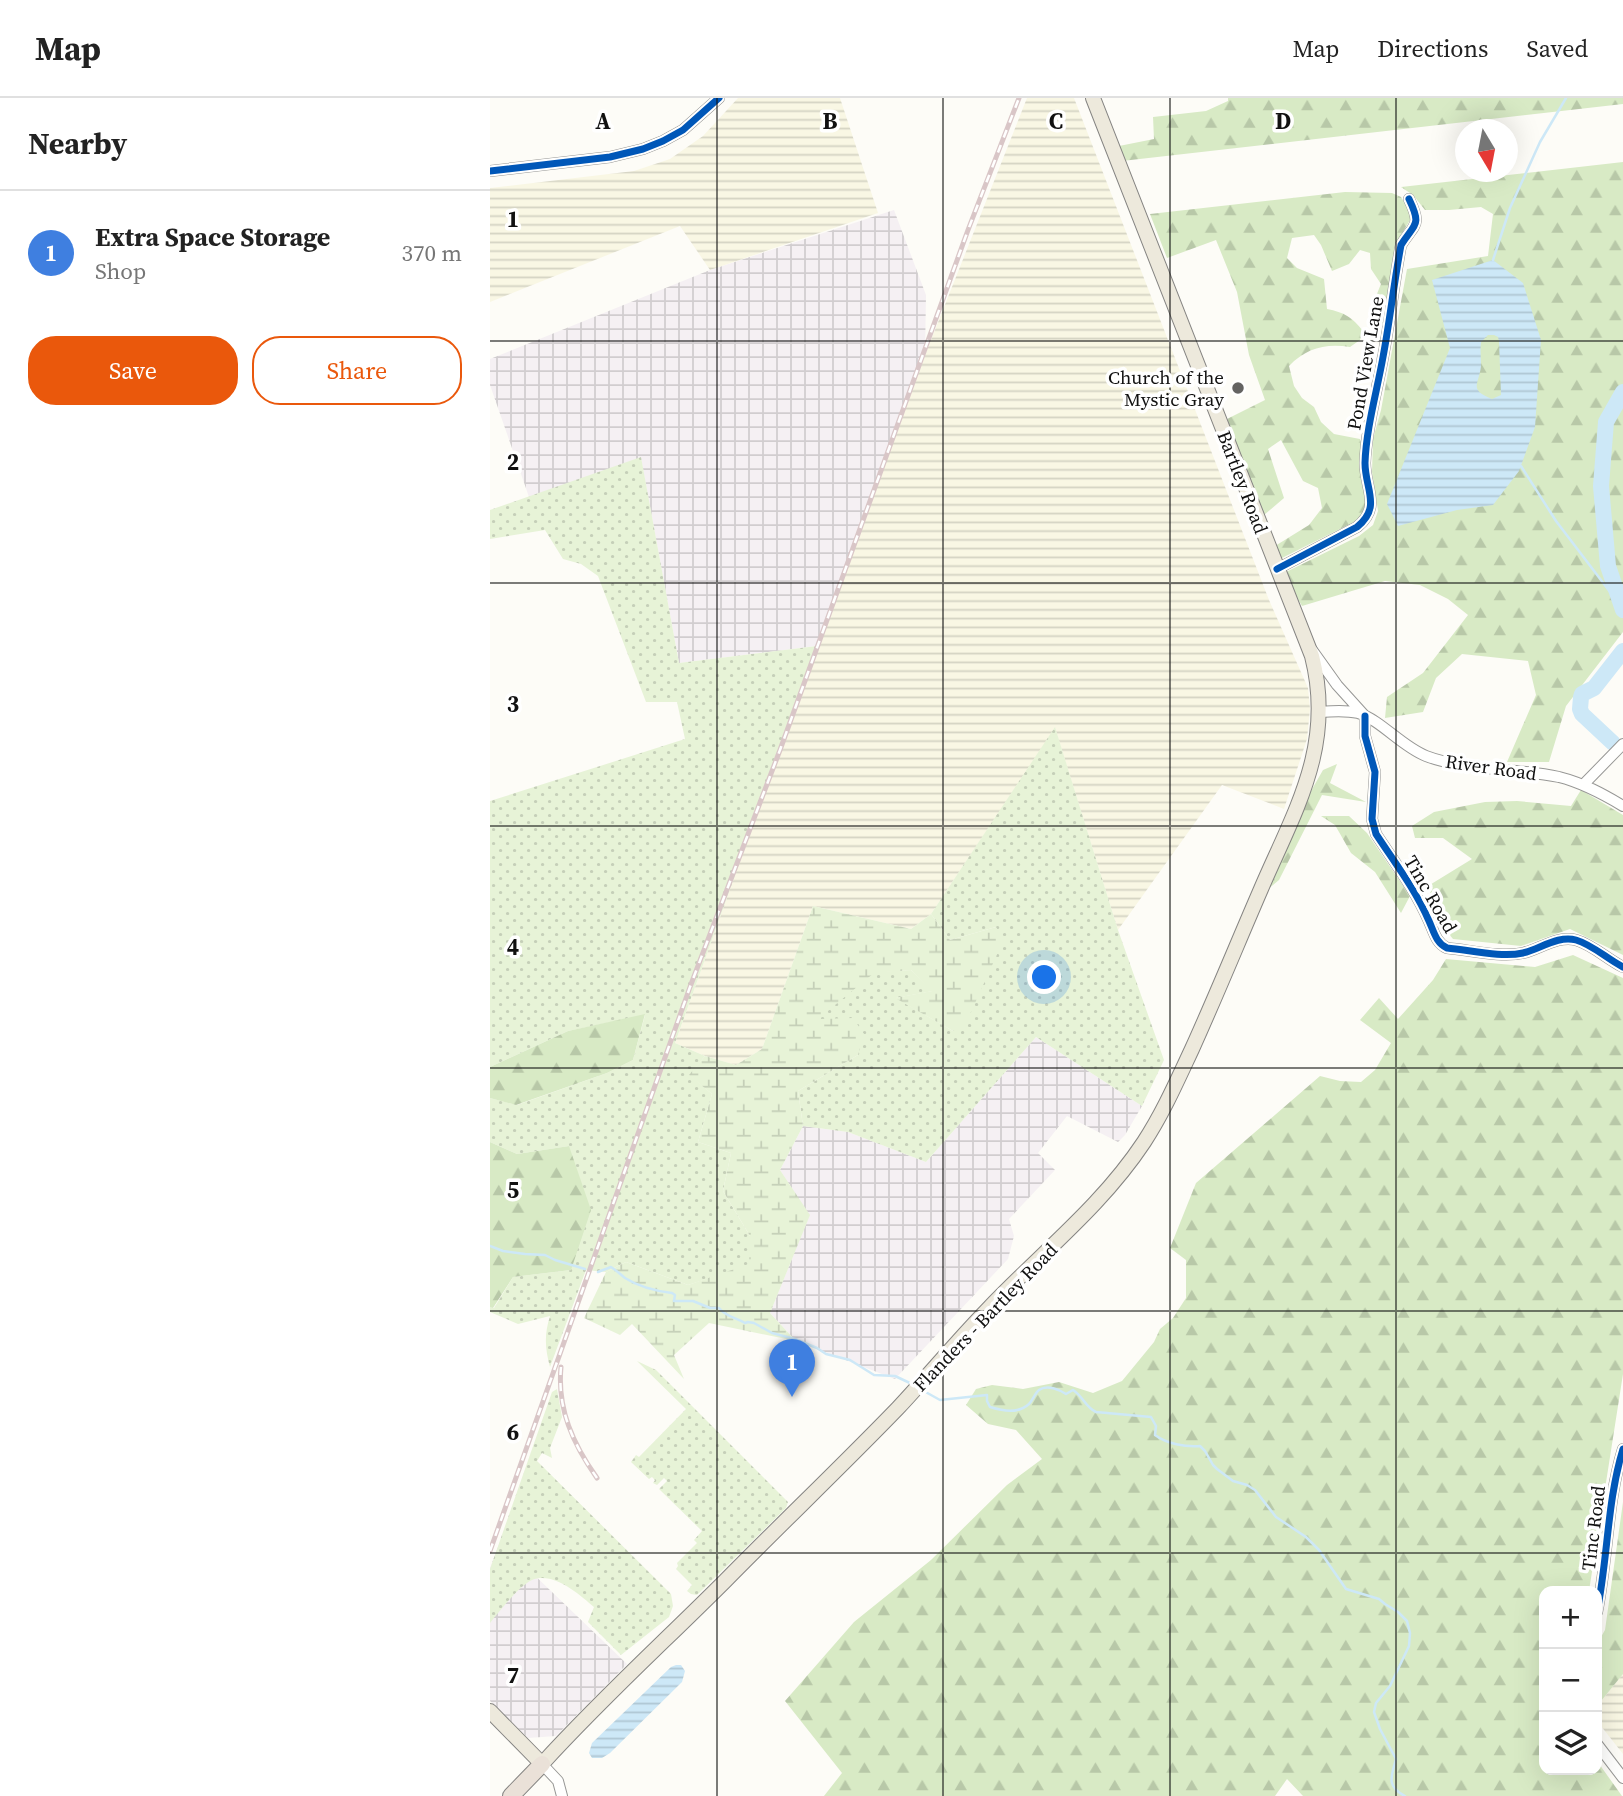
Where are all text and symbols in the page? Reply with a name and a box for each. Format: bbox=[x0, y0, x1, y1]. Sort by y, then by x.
text: Map bbox=[35, 26, 101, 71]
text: Map bbox=[1292, 32, 1339, 65]
text: Directions bbox=[1377, 32, 1488, 65]
text: Saved bbox=[1526, 32, 1588, 65]
text: A bbox=[595, 105, 611, 137]
text: B bbox=[823, 105, 838, 137]
text: C bbox=[1049, 105, 1063, 137]
text: D bbox=[1275, 105, 1291, 137]
north arrow bbox=[1455, 119, 1518, 182]
text: Nearby bbox=[28, 123, 127, 164]
text: 1 bbox=[507, 203, 519, 235]
text: Extra Space Storage bbox=[95, 219, 330, 255]
text: 1 bbox=[45, 237, 57, 269]
text: 370 m bbox=[401, 237, 462, 269]
text: Shop bbox=[95, 255, 146, 287]
street label: Pond View Lane bbox=[1340, 294, 1390, 432]
button: Save bbox=[28, 336, 238, 405]
button: Share bbox=[252, 336, 462, 405]
place label: Church of the Mystic Gray bbox=[1108, 364, 1224, 412]
marker: Church of the Mystic Gray bbox=[1230, 380, 1246, 396]
street label: Bartley Road bbox=[1211, 427, 1275, 537]
text: 2 bbox=[507, 446, 519, 478]
text: 3 bbox=[507, 688, 519, 720]
street label: River Road bbox=[1444, 748, 1539, 786]
street label: Tinc Road bbox=[1398, 851, 1464, 938]
text: 4 bbox=[507, 931, 519, 963]
your location bbox=[1027, 960, 1061, 994]
text: 5 bbox=[507, 1174, 519, 1206]
street label: Flanders - Bartley Road bbox=[907, 1237, 1063, 1397]
pin: 1 bbox=[769, 1339, 815, 1397]
text: 6 bbox=[507, 1416, 519, 1448]
street label: Tinc Road bbox=[1575, 1484, 1611, 1572]
map controls bbox=[1539, 1586, 1602, 1775]
button: + bbox=[1539, 1586, 1602, 1649]
button: − bbox=[1539, 1649, 1602, 1712]
text: 7 bbox=[507, 1659, 519, 1691]
button: layers bbox=[1539, 1712, 1602, 1775]

